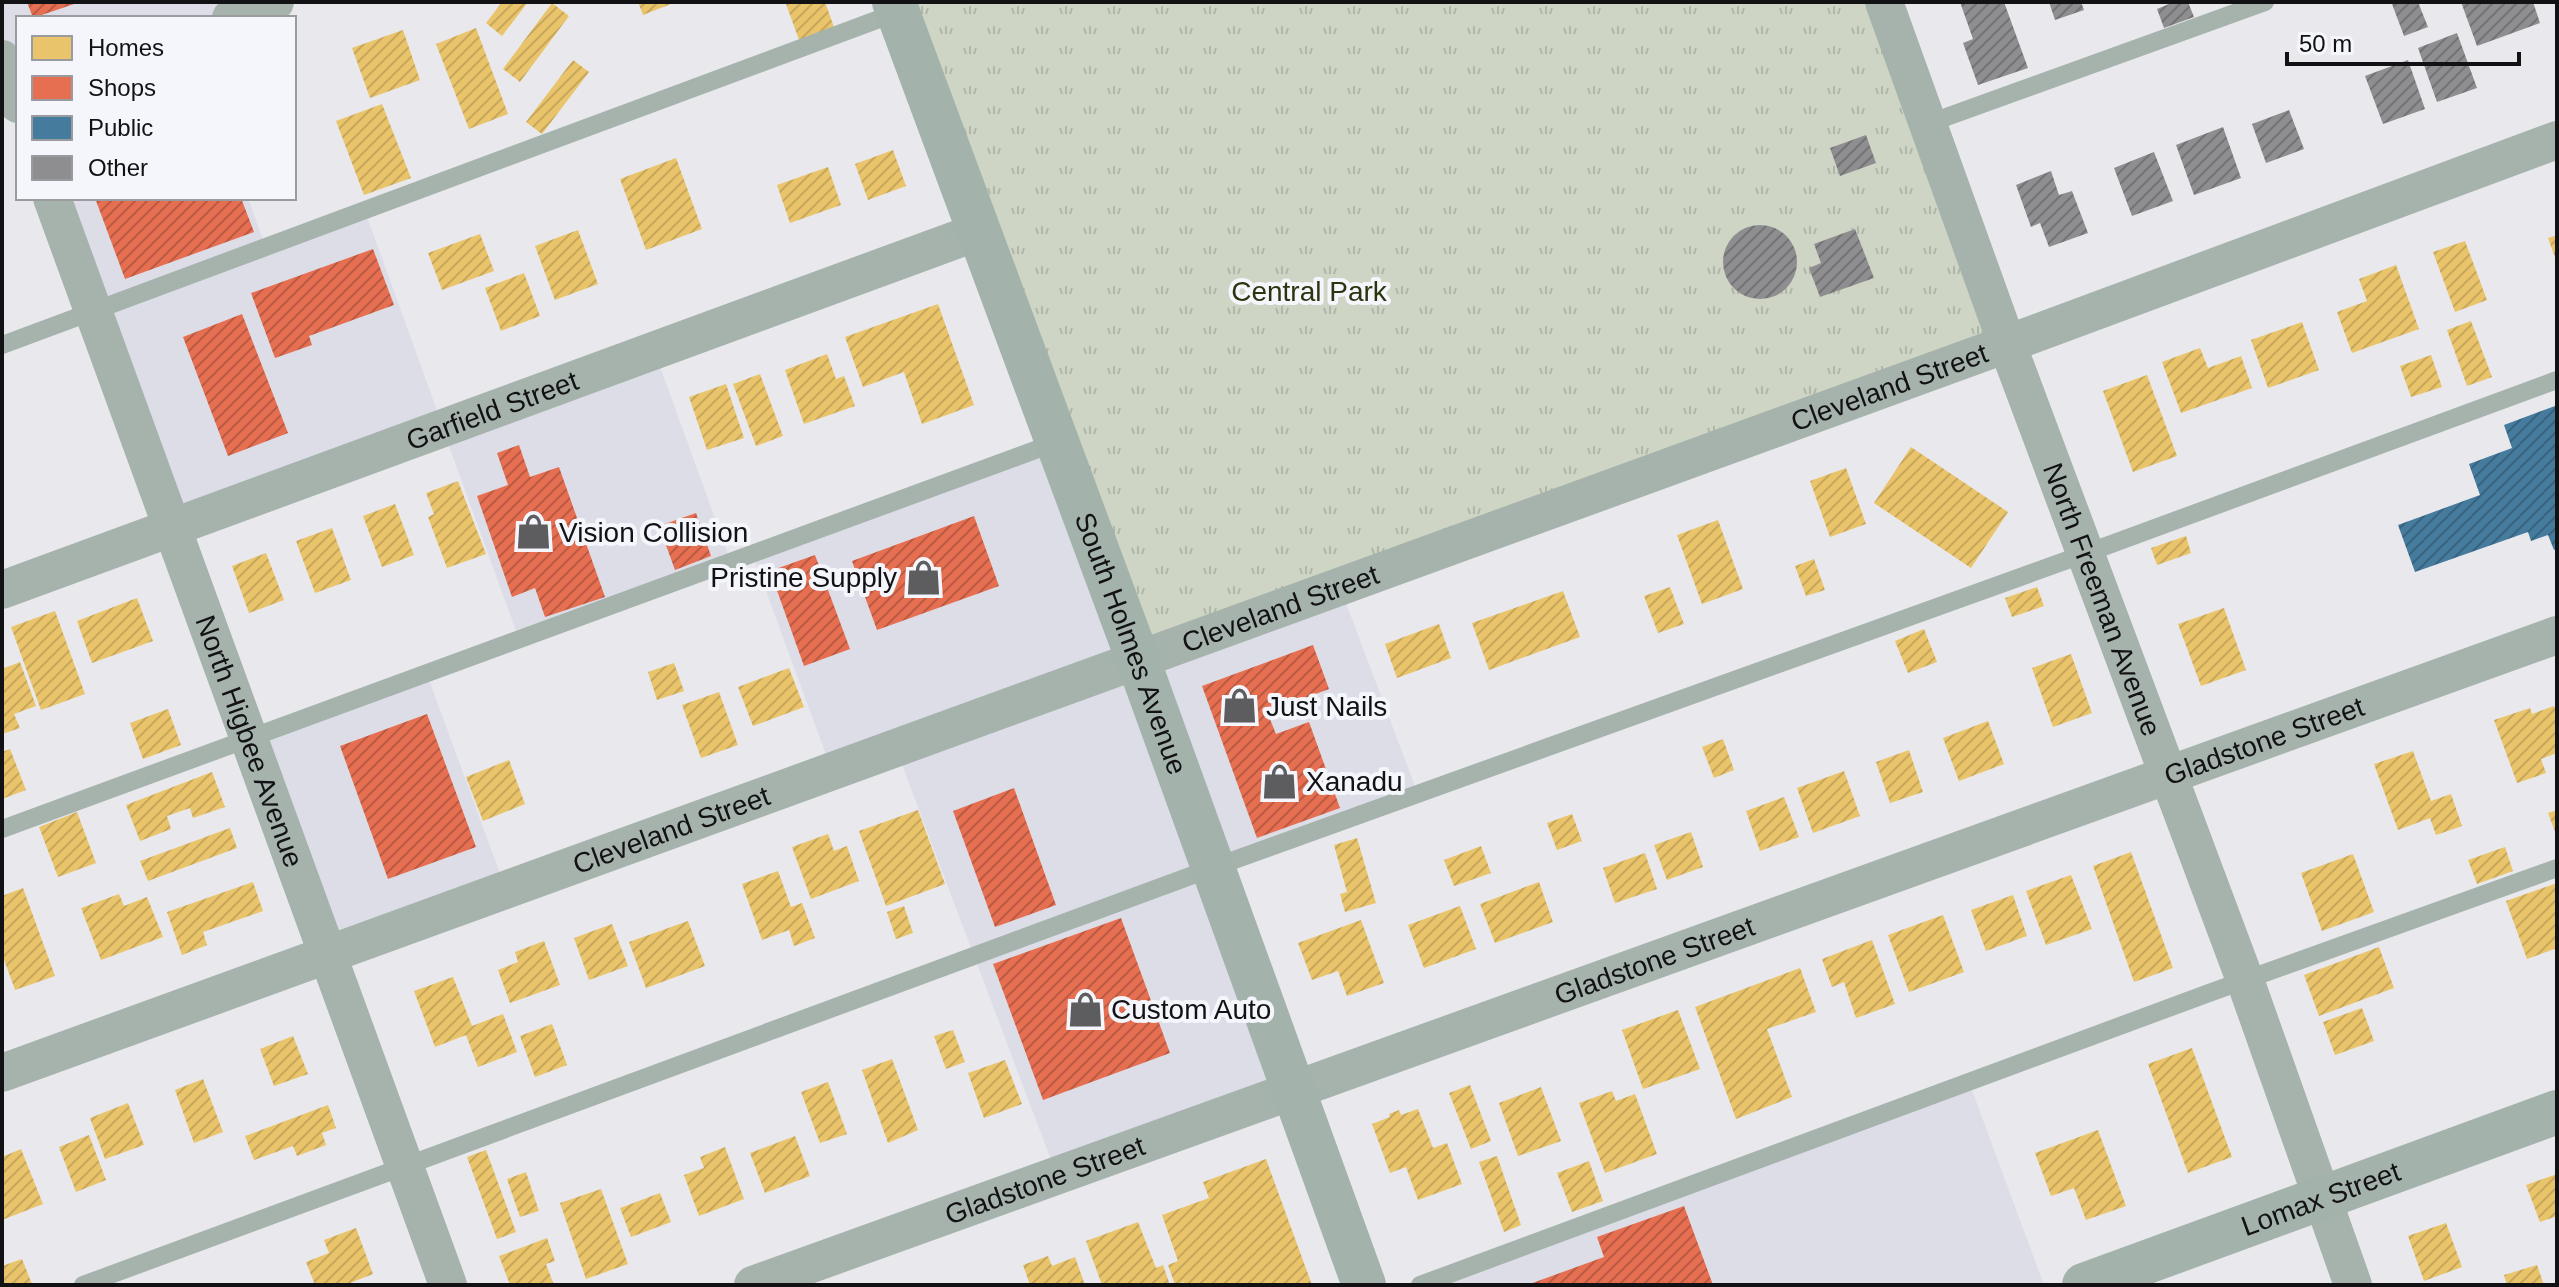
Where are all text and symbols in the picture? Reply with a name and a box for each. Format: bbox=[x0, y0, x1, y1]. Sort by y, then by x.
legend bbox=[16, 16, 296, 200]
scale bar bbox=[2287, 16, 2519, 66]
text: 50 m bbox=[2299, 30, 2352, 57]
text: Homes bbox=[88, 34, 164, 61]
text: Shops bbox=[88, 74, 156, 101]
text: Public bbox=[88, 114, 153, 141]
text: Other bbox=[88, 154, 148, 181]
park label: Central Park bbox=[1231, 276, 1388, 307]
street label: Cleveland Street bbox=[1787, 337, 1992, 437]
street label: Garfield Street bbox=[402, 364, 582, 456]
street label: North Freeman Avenue bbox=[2037, 458, 2168, 740]
street label: South Holmes Avenue bbox=[1069, 508, 1194, 779]
shop icon: Vision Collision bbox=[514, 513, 552, 551]
place label: Vision Collision bbox=[559, 517, 748, 548]
shop icon: Pristine Supply bbox=[904, 558, 942, 596]
street label: Cleveland Street bbox=[1178, 558, 1383, 658]
place label: Pristine Supply bbox=[710, 562, 897, 593]
street label: North Higbee Avenue bbox=[190, 611, 310, 871]
shop icon: Just Nails bbox=[1221, 687, 1259, 725]
street label: Gladstone Street bbox=[2160, 690, 2368, 791]
place label: Just Nails bbox=[1266, 691, 1387, 722]
shop icon: Xanadu bbox=[1261, 762, 1299, 800]
place label: Xanadu bbox=[1306, 766, 1403, 797]
street label: Cleveland Street bbox=[569, 780, 774, 880]
street label: Gladstone Street bbox=[1550, 910, 1759, 1010]
shop icon: Custom Auto bbox=[1066, 990, 1104, 1028]
place label: Custom Auto bbox=[1111, 994, 1271, 1025]
street label: Gladstone Street bbox=[941, 1130, 1149, 1230]
street label: Lomax Street bbox=[2237, 1155, 2404, 1242]

